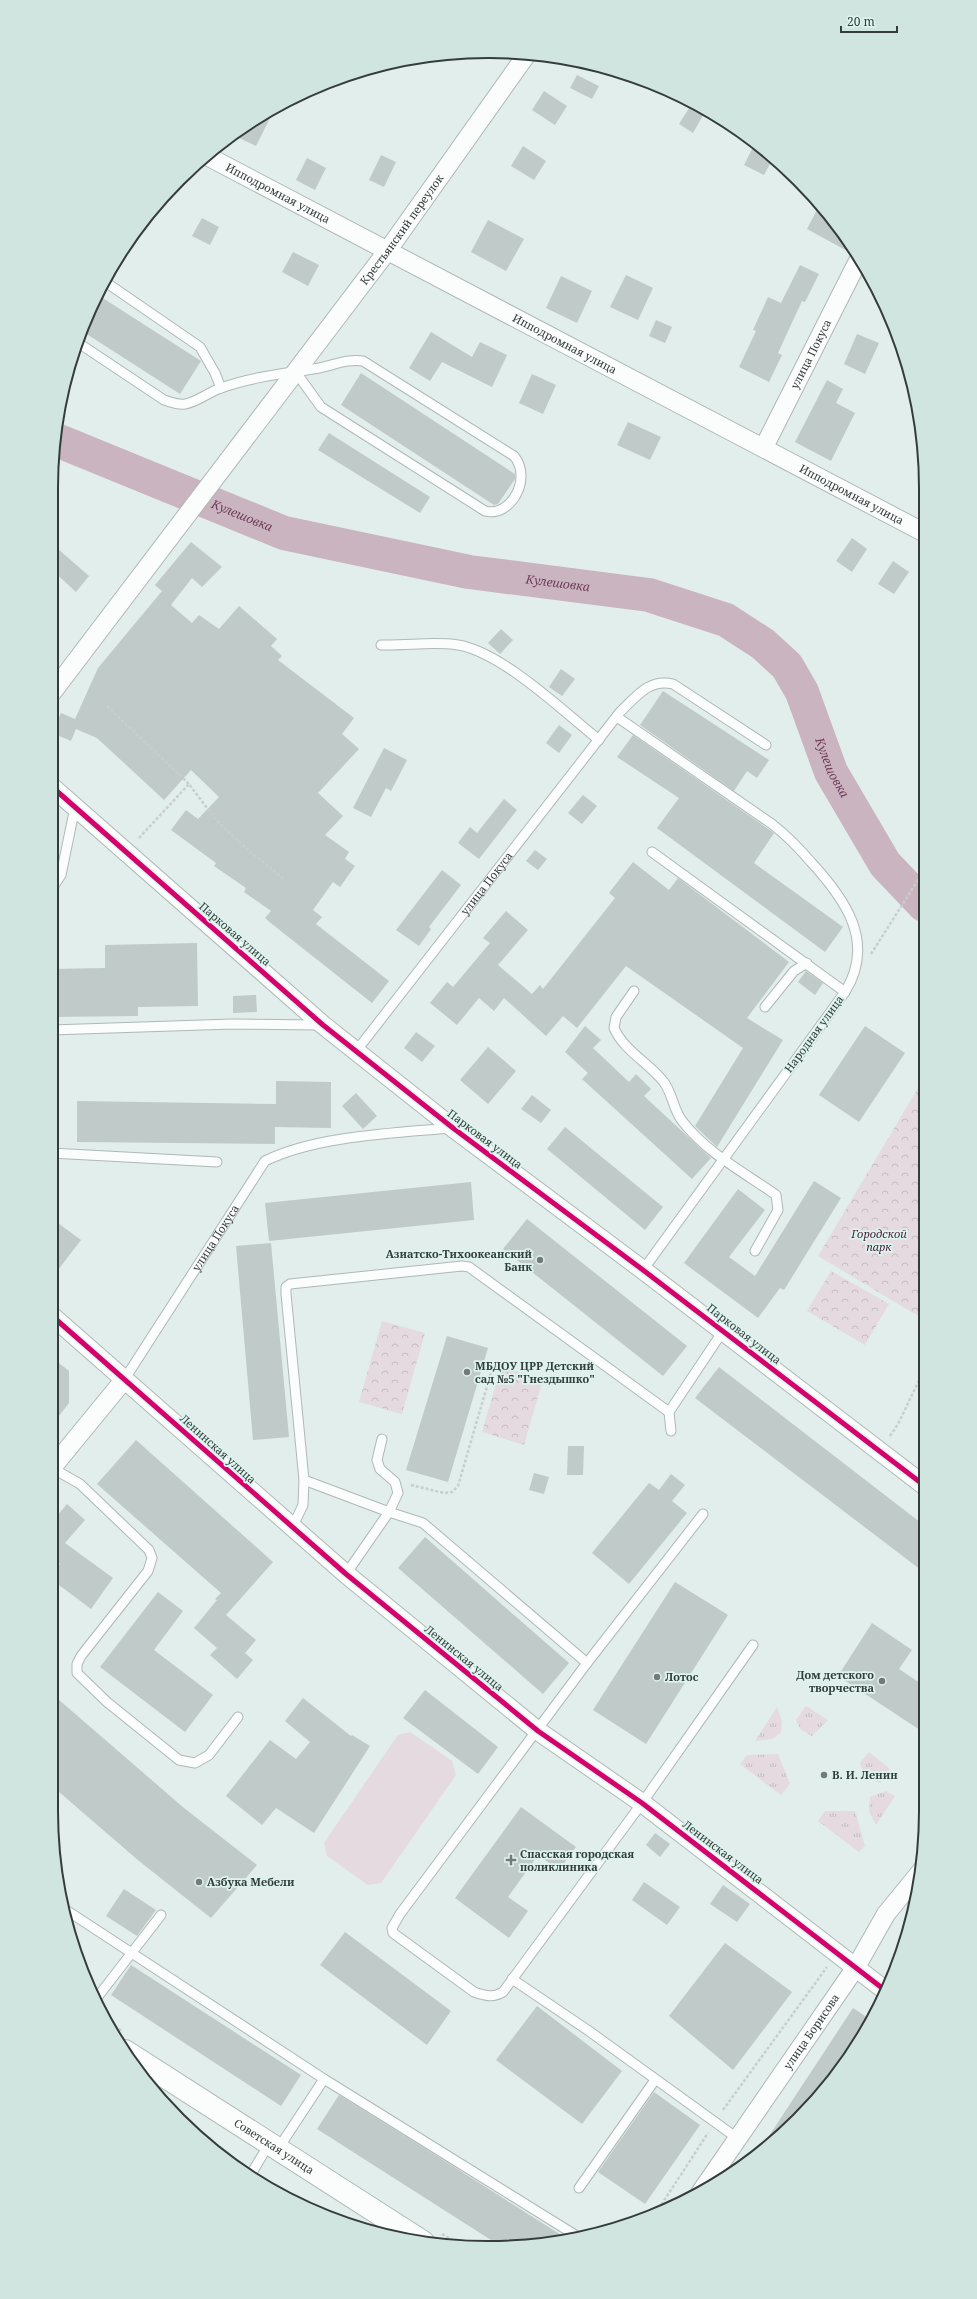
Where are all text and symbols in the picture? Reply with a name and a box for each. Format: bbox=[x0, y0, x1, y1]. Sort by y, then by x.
scale bar bbox=[841, 8, 897, 34]
text: 20 m bbox=[847, 13, 875, 30]
street label: Ипподромная улица bbox=[223, 159, 333, 226]
street label: Крестьянский переулок bbox=[356, 171, 447, 288]
street label: Ипподромная улица bbox=[510, 310, 620, 377]
street label: улица Покуса bbox=[787, 316, 834, 391]
street label: Ипподромная улица bbox=[797, 460, 907, 528]
water label: Кулешовка bbox=[208, 495, 275, 535]
water label: Кулешовка bbox=[524, 570, 591, 595]
water label: Кулешовка bbox=[811, 734, 853, 801]
street label: улица Покуса bbox=[457, 848, 516, 918]
street label: Парковая улица bbox=[196, 898, 274, 969]
street label: Народная улица bbox=[781, 992, 847, 1075]
street label: Парковая улица bbox=[445, 1105, 526, 1172]
street label: улица Покуса bbox=[188, 1201, 242, 1274]
park label: Городской парк bbox=[850, 1226, 907, 1254]
place label: Азиатско-Тихоокеанский Банк bbox=[386, 1246, 533, 1274]
marker: Азиатско-Тихоокеанский Банк bbox=[535, 1255, 545, 1265]
street label: Парковая улица bbox=[704, 1300, 784, 1367]
place label: МБДОУ ЦРР Детский сад №5 "Гнездышко" bbox=[475, 1358, 595, 1386]
marker: МБДОУ ЦРР Детский сад №5 "Гнездышко" bbox=[462, 1367, 472, 1377]
street label: Ленинская улица bbox=[177, 1410, 260, 1487]
street label: Ленинская улица bbox=[422, 1621, 507, 1694]
place label: Дом детского творчества bbox=[796, 1667, 874, 1695]
place label: Лотос bbox=[665, 1669, 699, 1684]
marker: Лотос bbox=[652, 1672, 662, 1682]
marker: Дом детского творчества bbox=[877, 1676, 887, 1686]
place label: В. И. Ленин bbox=[832, 1767, 898, 1782]
marker: В. И. Ленин bbox=[819, 1770, 829, 1780]
street label: Ленинская улица bbox=[680, 1816, 767, 1887]
place label: Спасская городская поликлиника bbox=[520, 1846, 634, 1874]
marker: Спасская городская поликлиника bbox=[505, 1854, 517, 1866]
place label: Азбука Мебели bbox=[207, 1874, 295, 1889]
marker: Азбука Мебели bbox=[194, 1877, 204, 1887]
street label: улица Борисова bbox=[780, 1991, 842, 2072]
street label: Советская улица bbox=[231, 2115, 317, 2177]

